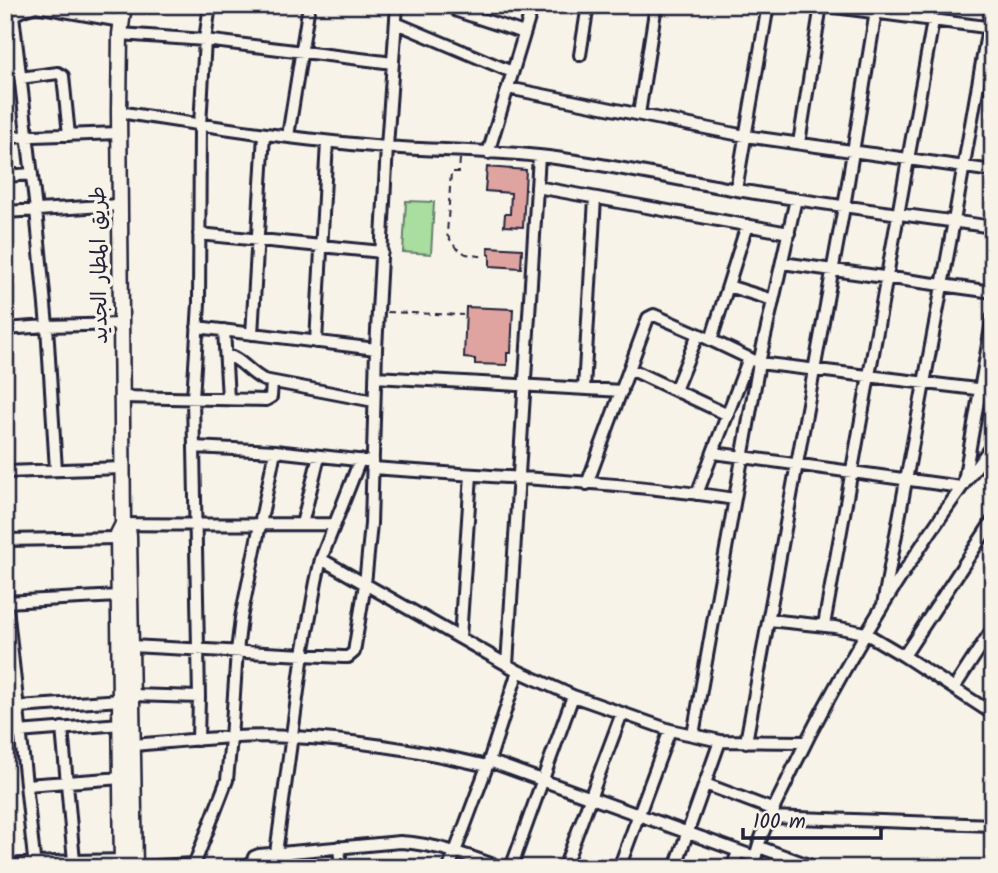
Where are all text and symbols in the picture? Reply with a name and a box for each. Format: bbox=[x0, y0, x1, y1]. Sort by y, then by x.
street label: طريق المطار الجديد bbox=[82, 186, 118, 344]
scale bar bbox=[743, 796, 881, 840]
text: 100 m bbox=[753, 806, 806, 839]

